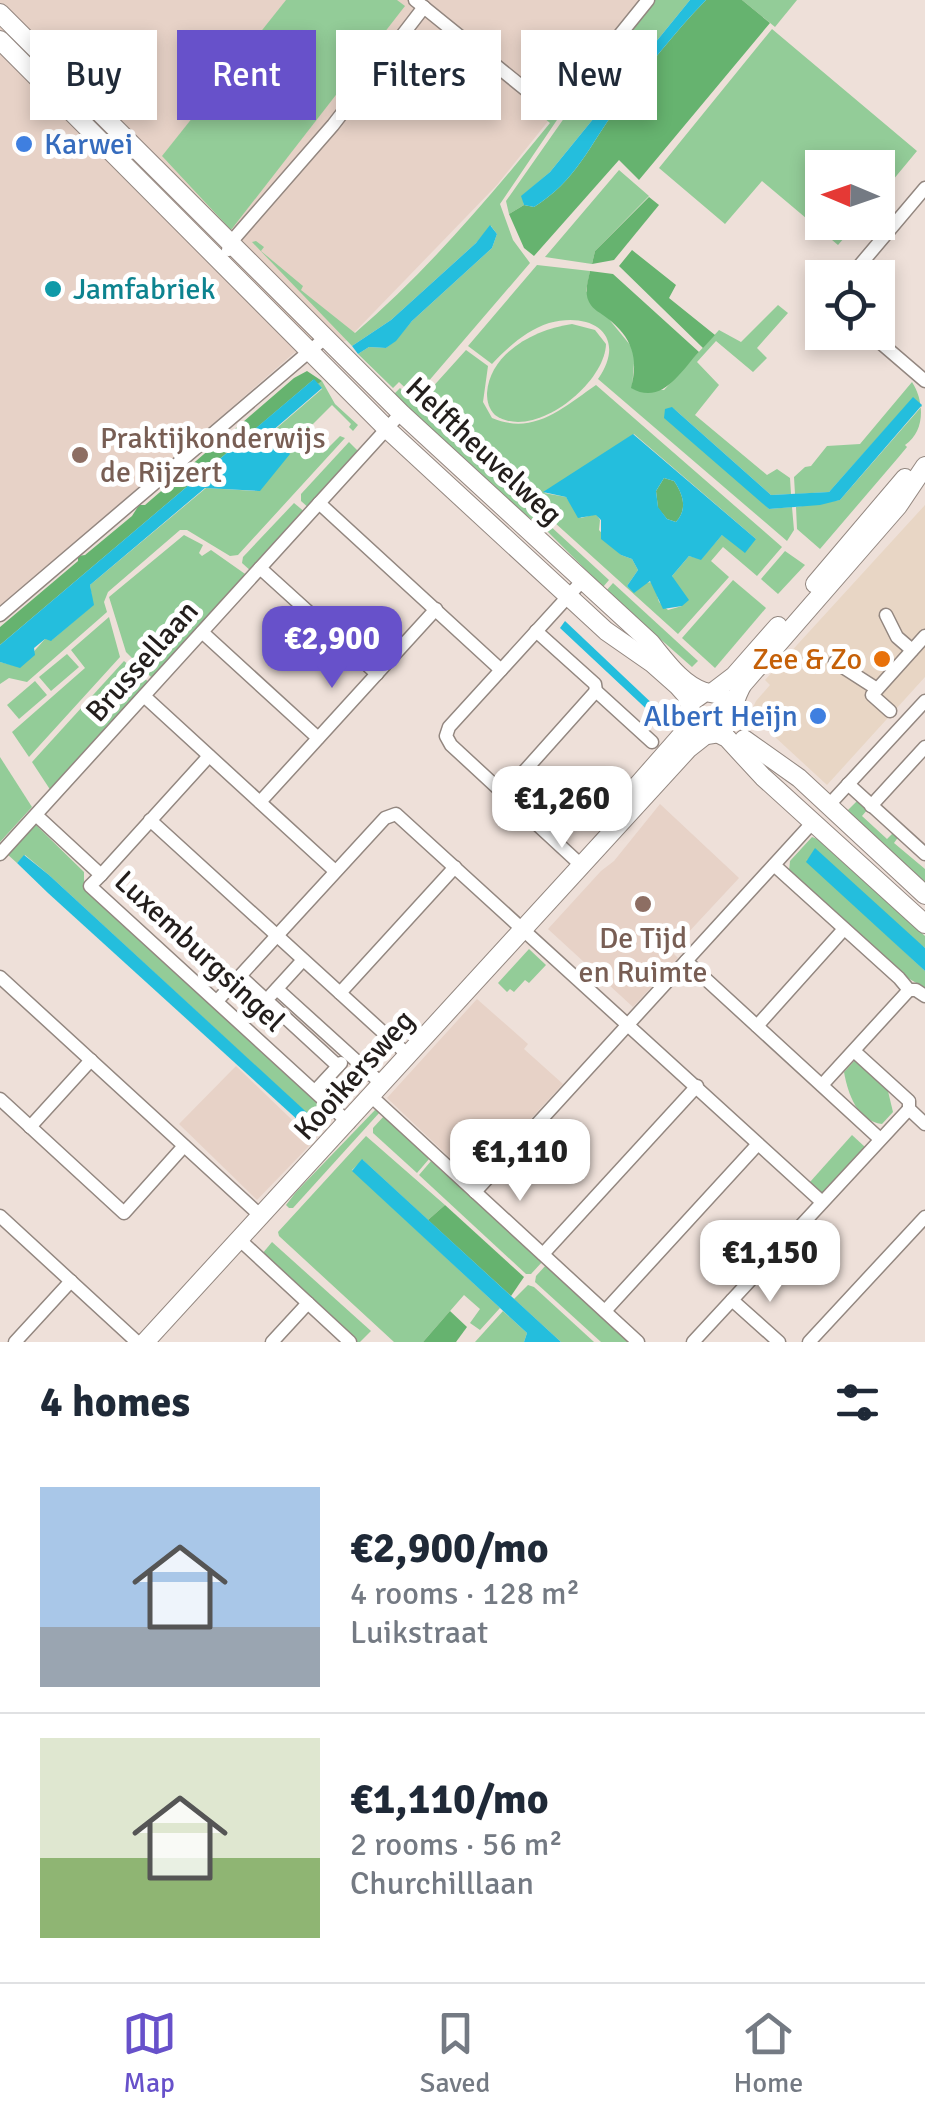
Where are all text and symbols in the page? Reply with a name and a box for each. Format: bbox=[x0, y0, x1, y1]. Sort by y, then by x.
chip: Buy bbox=[30, 30, 157, 120]
chip: Rent bbox=[177, 30, 316, 120]
chip: Filters bbox=[336, 30, 501, 120]
chip: New bbox=[521, 30, 657, 120]
place label: Karwei bbox=[44, 126, 133, 163]
marker: Karwei bbox=[13, 133, 35, 155]
north arrow bbox=[805, 150, 895, 240]
map controls bbox=[805, 150, 895, 350]
button: locate bbox=[805, 260, 895, 350]
place label: Jamfabriek bbox=[73, 271, 216, 308]
marker: Jamfabriek bbox=[42, 278, 64, 300]
street label: Helftheuvelweg bbox=[398, 370, 569, 533]
place label: Praktijkonderwijs de Rijzert bbox=[100, 420, 326, 491]
marker: Praktijkonderwijs de Rijzert bbox=[69, 444, 91, 466]
street label: Brussellaan bbox=[78, 593, 206, 730]
pin: €2,900 bbox=[251, 606, 413, 691]
text: €2,900 bbox=[284, 619, 380, 658]
place label: Zee & Zo bbox=[752, 641, 862, 678]
marker: Zee & Zo bbox=[871, 648, 893, 670]
place label: Albert Heijn bbox=[643, 698, 798, 735]
marker: Albert Heijn bbox=[807, 705, 829, 727]
pin: €1,260 bbox=[481, 766, 643, 851]
text: €1,260 bbox=[514, 779, 610, 818]
street label: Luxemburgsingel bbox=[107, 863, 293, 1040]
marker: De Tijd en Ruimte bbox=[632, 893, 654, 915]
place label: De Tijd en Ruimte bbox=[579, 920, 707, 991]
street label: Kooikersweg bbox=[286, 1003, 422, 1148]
pin: €1,110 bbox=[439, 1119, 601, 1204]
text: €1,110 bbox=[472, 1132, 568, 1171]
pin: €1,150 bbox=[689, 1220, 851, 1305]
text: €1,150 bbox=[722, 1233, 818, 1272]
icon: filters bbox=[830, 1375, 885, 1430]
text: 4 homes bbox=[40, 1377, 190, 1428]
text: €2,900/mo bbox=[350, 1523, 549, 1574]
icon: home bbox=[120, 1527, 240, 1647]
text: 4 rooms · 128 m² bbox=[350, 1574, 580, 1613]
text: Luikstraat bbox=[350, 1613, 488, 1652]
text: €1,110/mo bbox=[350, 1774, 549, 1825]
icon: home bbox=[120, 1778, 240, 1898]
text: 2 rooms · 56 m² bbox=[350, 1825, 563, 1864]
text: Churchilllaan bbox=[350, 1864, 534, 1903]
tab: Map bbox=[122, 2006, 177, 2100]
tab: Saved bbox=[420, 2006, 490, 2100]
tab: Home bbox=[734, 2006, 803, 2100]

